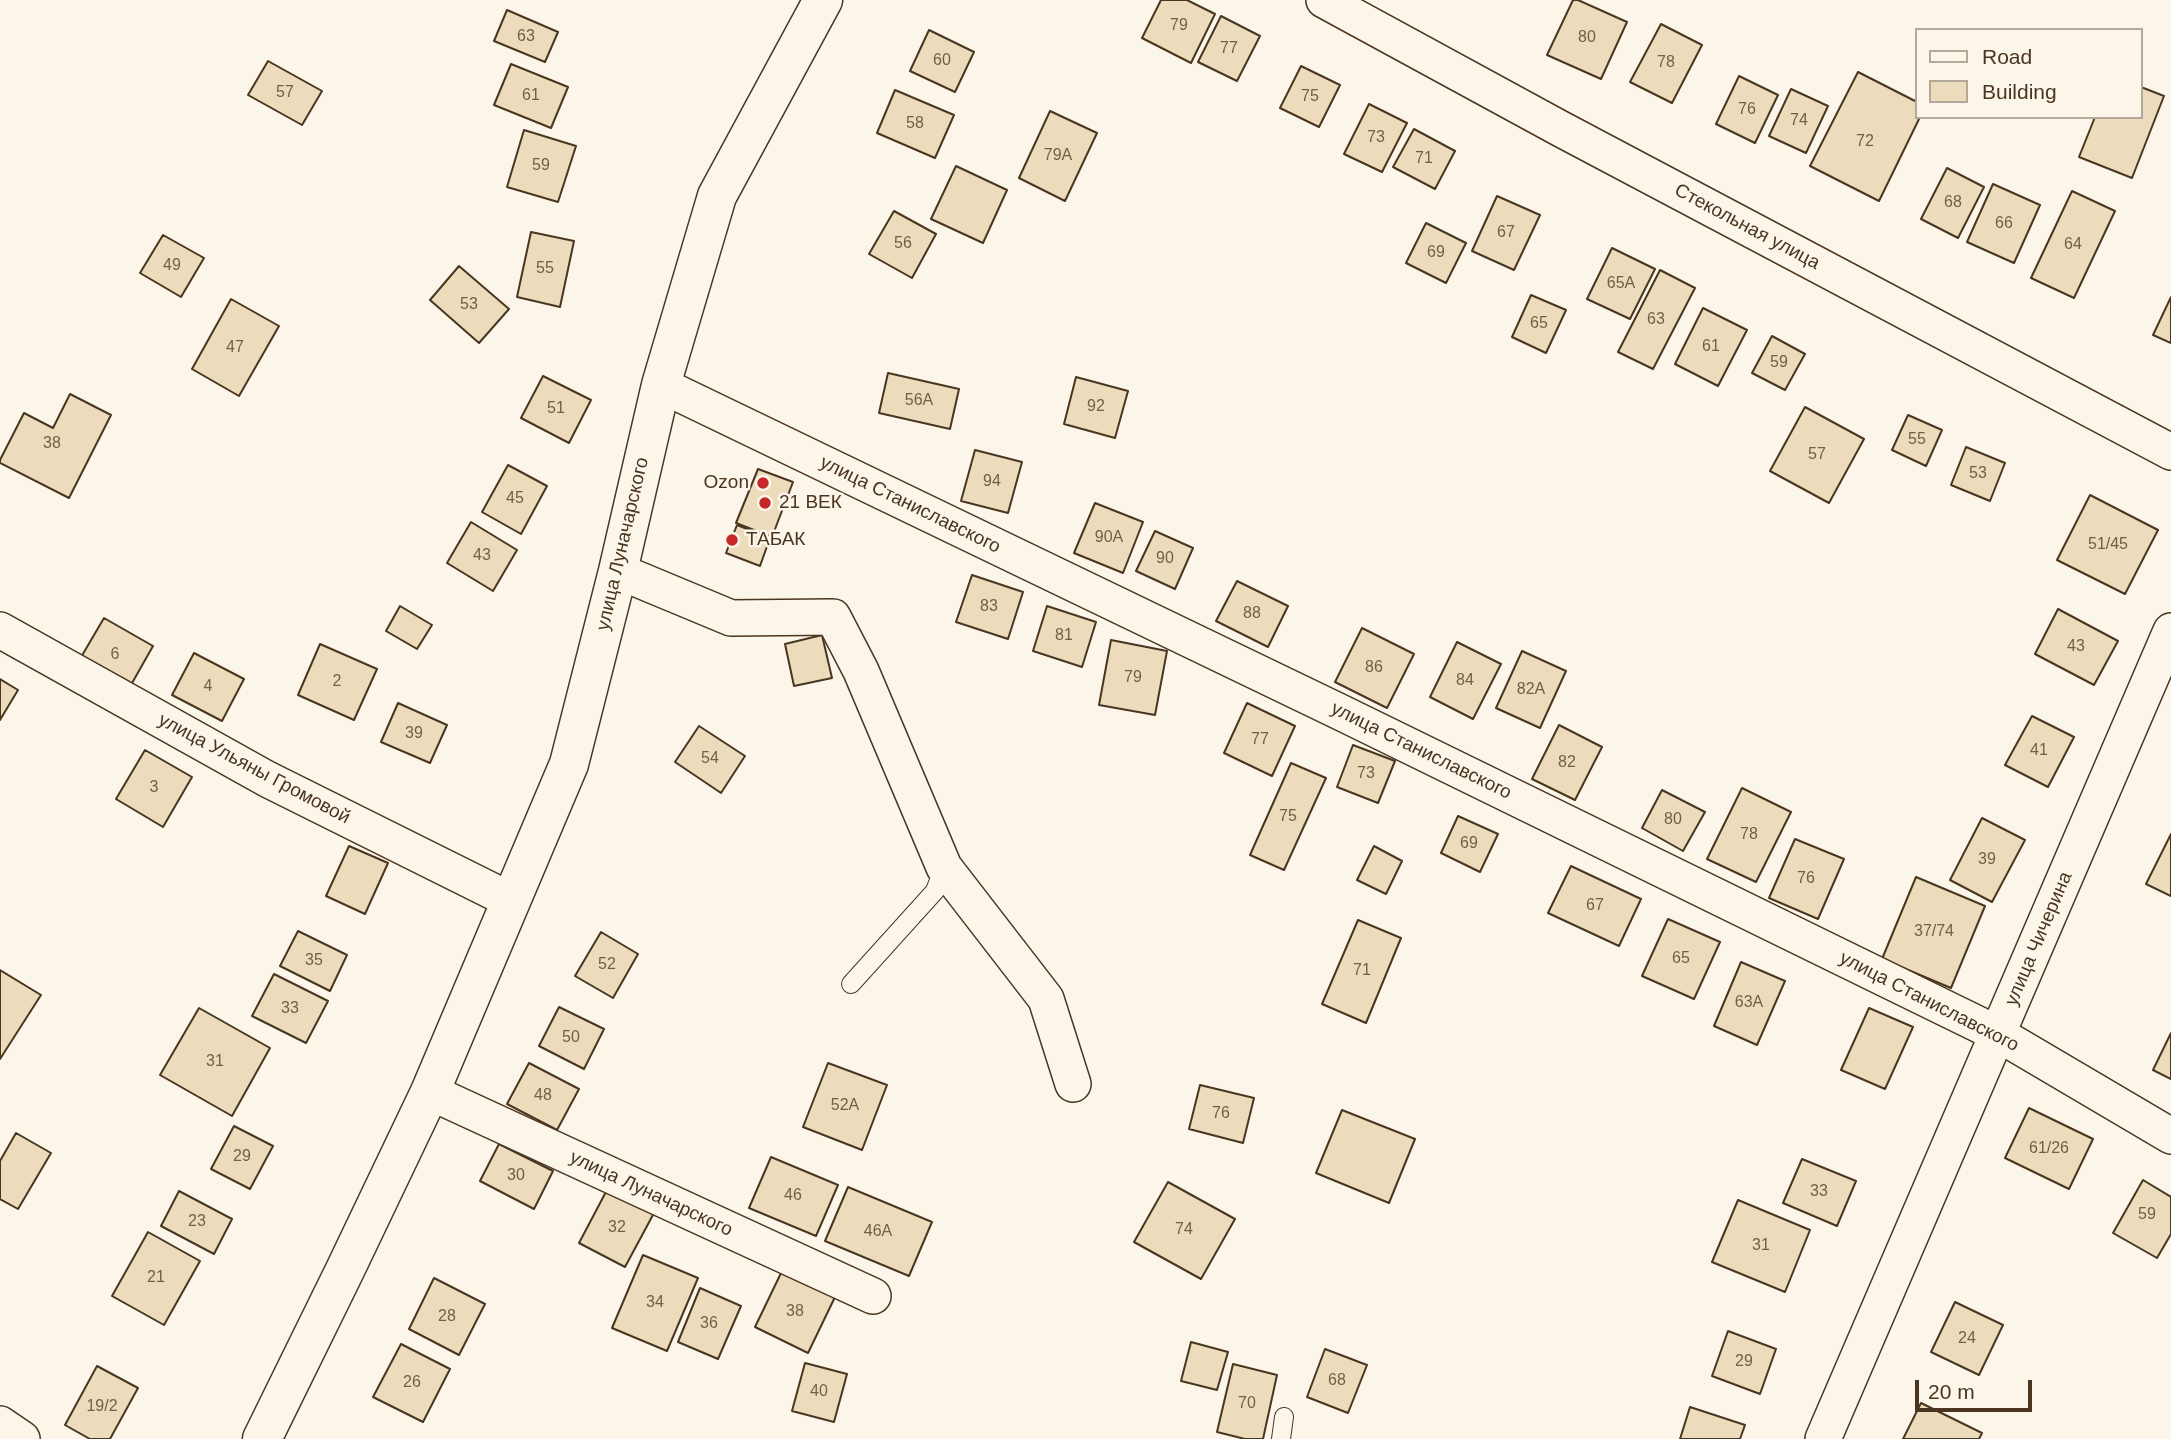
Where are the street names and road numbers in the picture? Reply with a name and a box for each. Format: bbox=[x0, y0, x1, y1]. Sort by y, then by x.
street label: Стекольная улица bbox=[1670, 179, 1824, 275]
street label: улица Станиславского bbox=[816, 451, 1004, 559]
street label: улица Луначарского bbox=[592, 455, 654, 633]
street label: улица Станиславского bbox=[1327, 697, 1515, 805]
street label: улица Ульяны Громовой bbox=[154, 709, 354, 829]
street label: улица Чичерина bbox=[2000, 869, 2078, 1009]
street label: улица Станиславского bbox=[1836, 947, 2022, 1057]
street label: улица Луначарского bbox=[566, 1146, 736, 1242]

